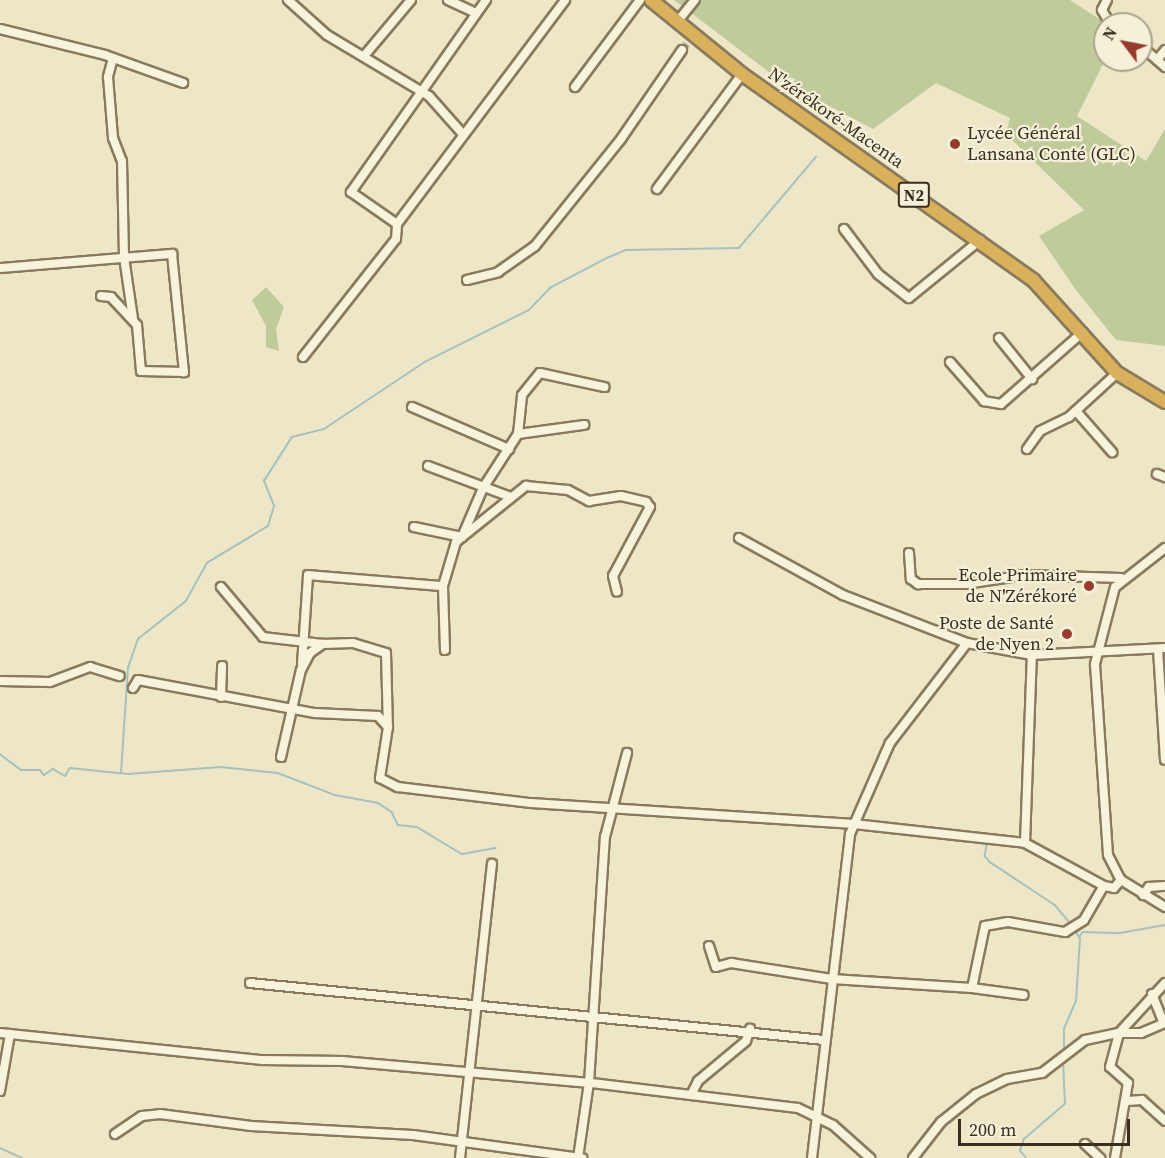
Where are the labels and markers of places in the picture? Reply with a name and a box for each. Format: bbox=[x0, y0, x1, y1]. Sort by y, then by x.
place label: Lycée Général Lansana Conté (GLC) bbox=[967, 123, 1136, 166]
marker: Lycée Général Lansana Conté (GLC) bbox=[948, 137, 962, 151]
place label: Ecole Primaire de N'Zérékoré bbox=[958, 565, 1077, 608]
marker: Ecole Primaire de N'Zérékoré bbox=[1082, 579, 1096, 593]
place label: Poste de Santé de Nyen 2 bbox=[939, 613, 1054, 656]
marker: Poste de Santé de Nyen 2 bbox=[1058, 625, 1076, 643]

